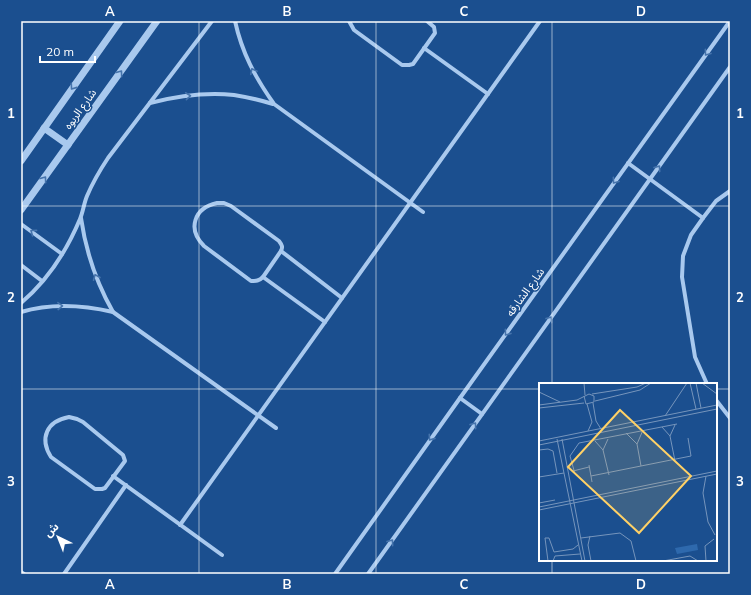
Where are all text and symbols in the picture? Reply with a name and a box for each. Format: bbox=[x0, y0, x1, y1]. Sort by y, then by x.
text: A bbox=[105, 3, 115, 19]
text: B bbox=[283, 3, 292, 19]
text: C bbox=[460, 3, 469, 19]
text: D bbox=[636, 3, 646, 19]
scale bar bbox=[40, 38, 95, 64]
text: 20 m bbox=[46, 44, 74, 59]
one-way arrow bbox=[704, 49, 712, 56]
one-way arrow bbox=[250, 68, 257, 75]
one-way arrow bbox=[115, 70, 122, 77]
one-way arrow bbox=[70, 83, 78, 90]
street label: شارع الربوه bbox=[61, 86, 100, 132]
one-way arrow bbox=[185, 91, 191, 100]
text: 1 bbox=[7, 105, 15, 121]
text: 1 bbox=[736, 105, 744, 121]
one-way arrow bbox=[653, 165, 661, 172]
one-way arrow bbox=[39, 176, 46, 183]
one-way arrow bbox=[613, 177, 620, 184]
one-way arrow bbox=[30, 230, 37, 237]
street label: شارع الشارقه bbox=[503, 265, 548, 319]
one-way arrow bbox=[93, 273, 101, 280]
text: 2 bbox=[7, 289, 15, 305]
text: 2 bbox=[736, 289, 744, 305]
one-way arrow bbox=[57, 302, 63, 310]
one-way arrow bbox=[545, 317, 552, 324]
one-way arrow bbox=[505, 328, 512, 335]
inset map bbox=[539, 383, 717, 561]
one-way arrow bbox=[469, 422, 477, 429]
one-way arrow bbox=[429, 434, 436, 441]
text: 3 bbox=[7, 473, 15, 489]
text: 3 bbox=[736, 473, 744, 489]
north arrow bbox=[38, 517, 78, 557]
text: ش bbox=[41, 519, 61, 540]
one-way arrow bbox=[386, 540, 393, 547]
text: A bbox=[105, 576, 115, 592]
text: B bbox=[283, 576, 292, 592]
text: C bbox=[460, 576, 469, 592]
text: D bbox=[636, 576, 646, 592]

